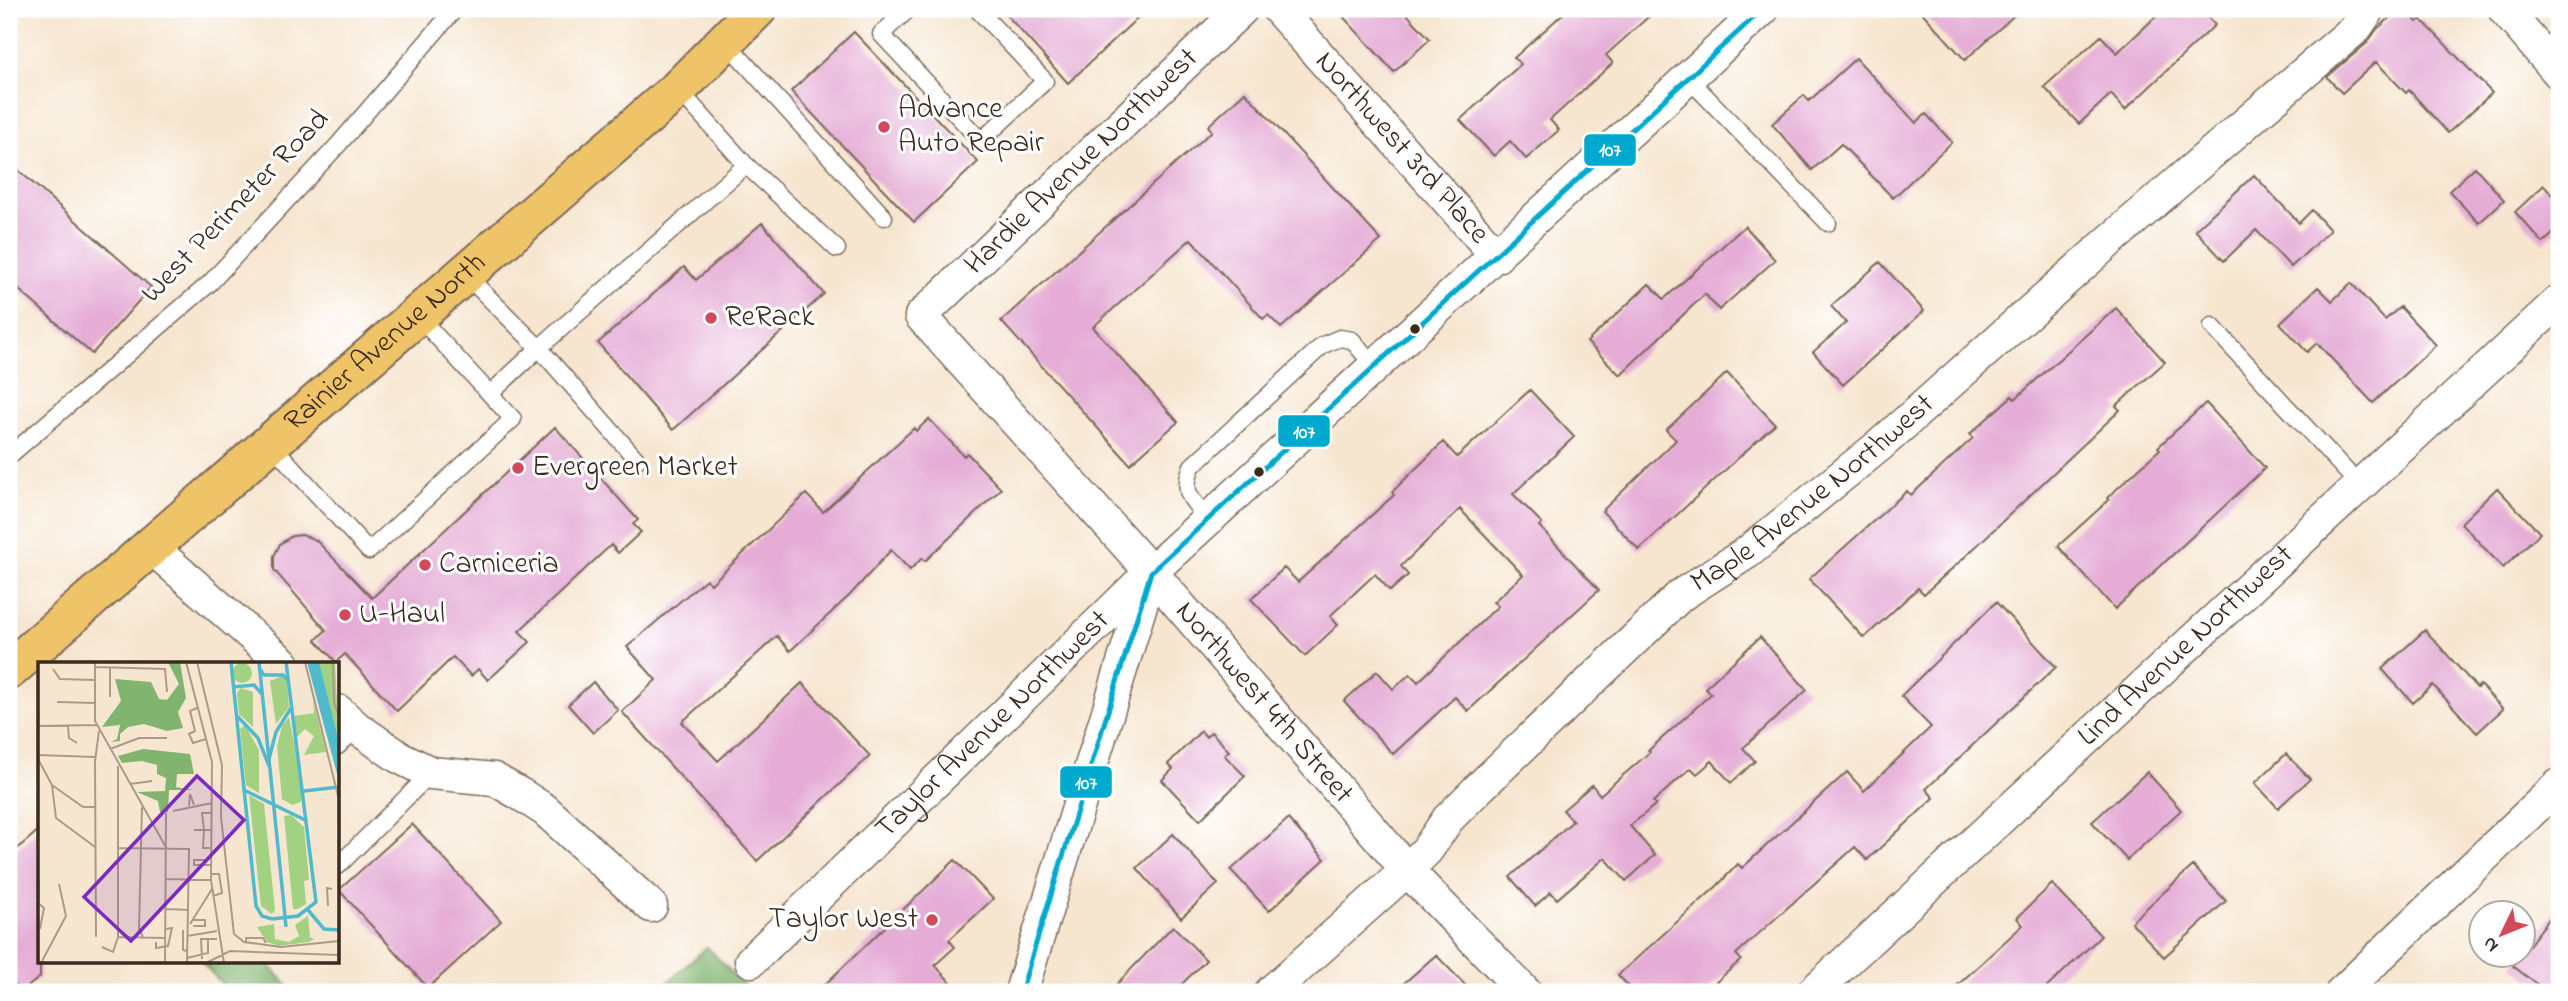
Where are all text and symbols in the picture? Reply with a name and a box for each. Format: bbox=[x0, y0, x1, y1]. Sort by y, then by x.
street label: Hardie Avenue Northwest bbox=[955, 38, 1209, 286]
street label: Northwest 3rd Place bbox=[1304, 42, 1500, 255]
place label: Advance Auto Repair bbox=[898, 88, 1045, 166]
street label: West Perimeter Road bbox=[131, 100, 341, 314]
marker: Advance Auto Repair bbox=[876, 119, 892, 135]
line badge: 107 bbox=[1583, 133, 1637, 167]
text: 107 bbox=[1599, 138, 1621, 165]
street label: Rainier Avenue North bbox=[275, 242, 497, 443]
place label: ReRack bbox=[725, 296, 815, 340]
marker: ReRack bbox=[703, 310, 719, 326]
unlabelled marker bbox=[1408, 322, 1422, 336]
street label: Maple Avenue Northwest bbox=[1682, 384, 1945, 605]
line badge: 107 bbox=[1277, 414, 1331, 448]
text: 107 bbox=[1293, 420, 1315, 447]
place label: Evergreen Market bbox=[532, 446, 738, 490]
marker: Evergreen Market bbox=[510, 460, 526, 476]
unlabelled marker bbox=[1252, 465, 1266, 479]
street label: Lind Avenue Northwest bbox=[2068, 535, 2304, 758]
place label: Carniceria bbox=[439, 543, 559, 587]
marker: Carniceria bbox=[417, 557, 433, 573]
street label: Northwest 4th Street bbox=[1164, 592, 1363, 814]
place label: U-Haul bbox=[359, 593, 445, 637]
street label: Taylor Avenue Northwest bbox=[866, 601, 1121, 850]
marker: U-Haul bbox=[337, 607, 353, 623]
inset map bbox=[38, 662, 340, 962]
line badge: 107 bbox=[1059, 765, 1113, 799]
text: 107 bbox=[1075, 771, 1097, 798]
place label: Taylor West bbox=[768, 898, 918, 942]
north arrow bbox=[2466, 900, 2536, 970]
marker: Taylor West bbox=[924, 912, 940, 928]
text: N bbox=[2477, 930, 2506, 958]

